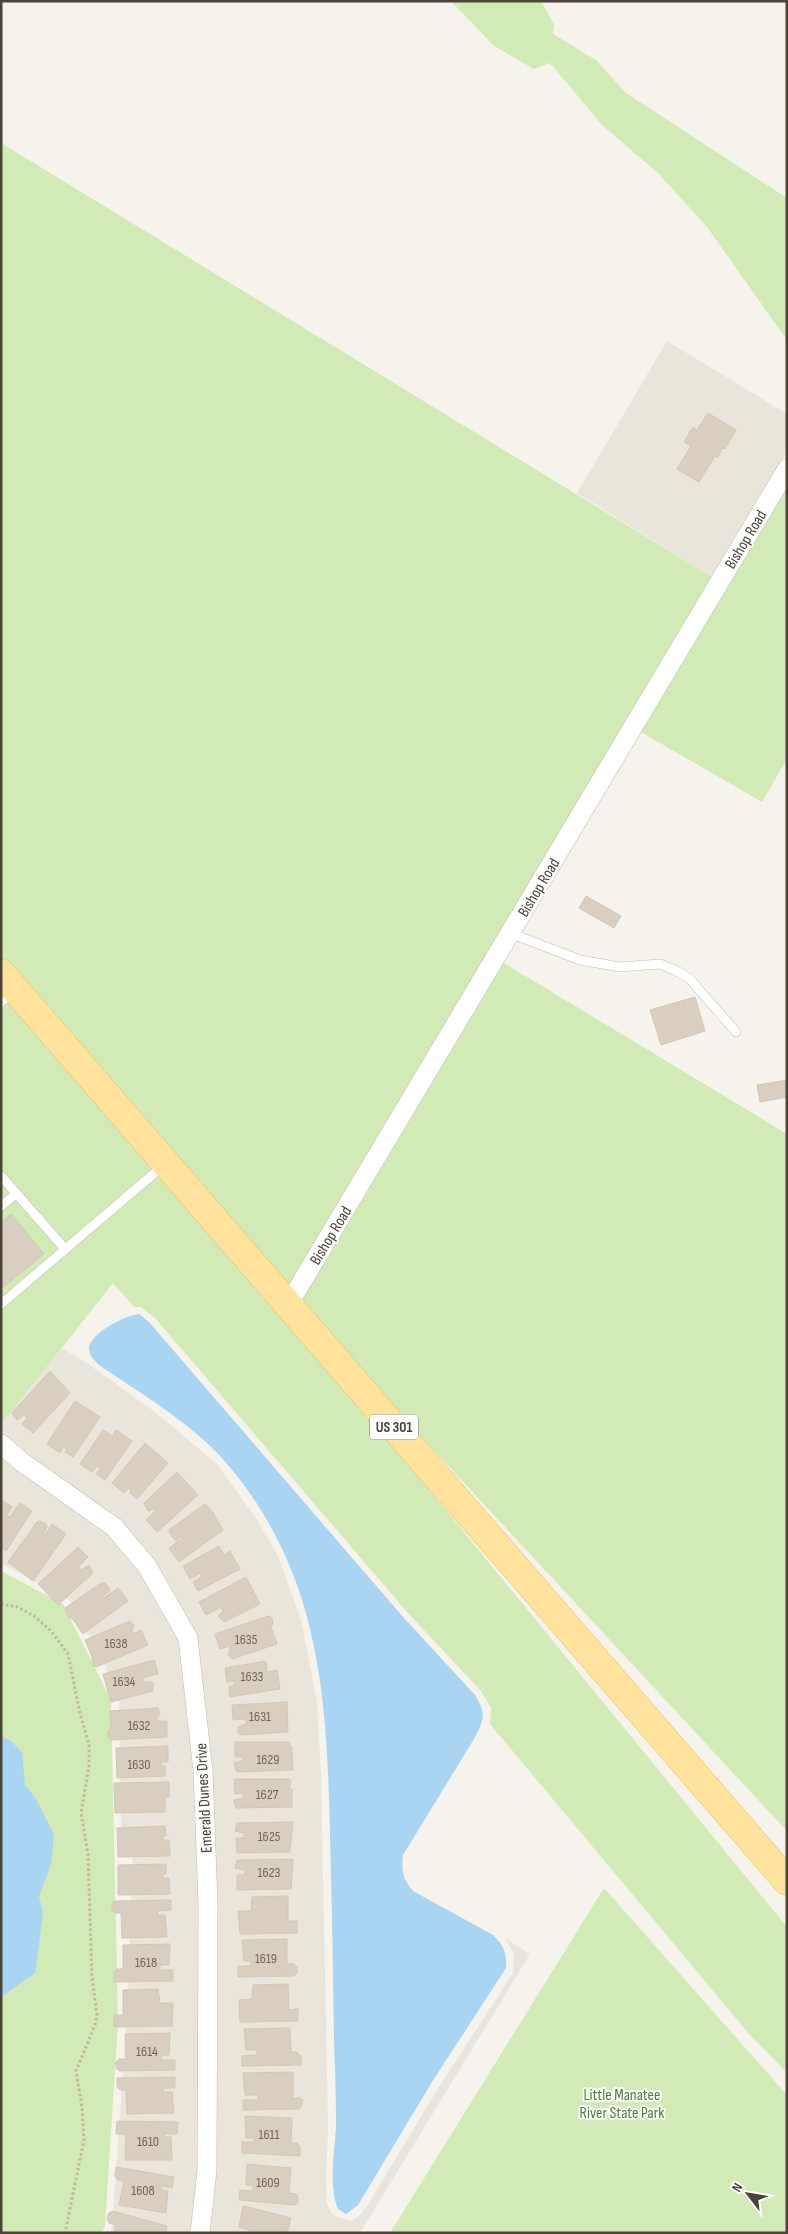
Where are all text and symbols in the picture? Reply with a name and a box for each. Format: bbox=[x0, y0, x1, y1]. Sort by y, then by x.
street label: Bishop Road bbox=[721, 507, 771, 573]
street label: Bishop Road bbox=[514, 855, 564, 921]
street label: Bishop Road bbox=[306, 1203, 356, 1269]
road number: US 301 bbox=[370, 1414, 418, 1440]
house number: 1635 bbox=[235, 1631, 258, 1648]
house number: 1638 bbox=[104, 1635, 128, 1652]
house number: 1633 bbox=[241, 1668, 264, 1685]
house number: 1634 bbox=[113, 1673, 136, 1690]
house number: 1631 bbox=[249, 1708, 271, 1725]
house number: 1632 bbox=[128, 1717, 151, 1734]
street label: Emerald Dunes Drive bbox=[192, 1742, 217, 1853]
house number: 1629 bbox=[256, 1751, 280, 1768]
house number: 1630 bbox=[127, 1756, 151, 1773]
house number: 1627 bbox=[256, 1786, 279, 1803]
house number: 1625 bbox=[258, 1828, 281, 1845]
house number: 1623 bbox=[258, 1864, 281, 1881]
house number: 1619 bbox=[255, 1950, 277, 1967]
house number: 1618 bbox=[135, 1954, 157, 1971]
house number: 1614 bbox=[136, 2043, 158, 2060]
park label: Little Manatee River State Park bbox=[580, 2086, 664, 2123]
house number: 1611 bbox=[259, 2126, 280, 2143]
house number: 1610 bbox=[137, 2133, 159, 2150]
north arrow bbox=[723, 2169, 773, 2219]
house number: 1609 bbox=[256, 2174, 280, 2191]
text: N bbox=[728, 2180, 746, 2195]
house number: 1608 bbox=[131, 2182, 155, 2199]

